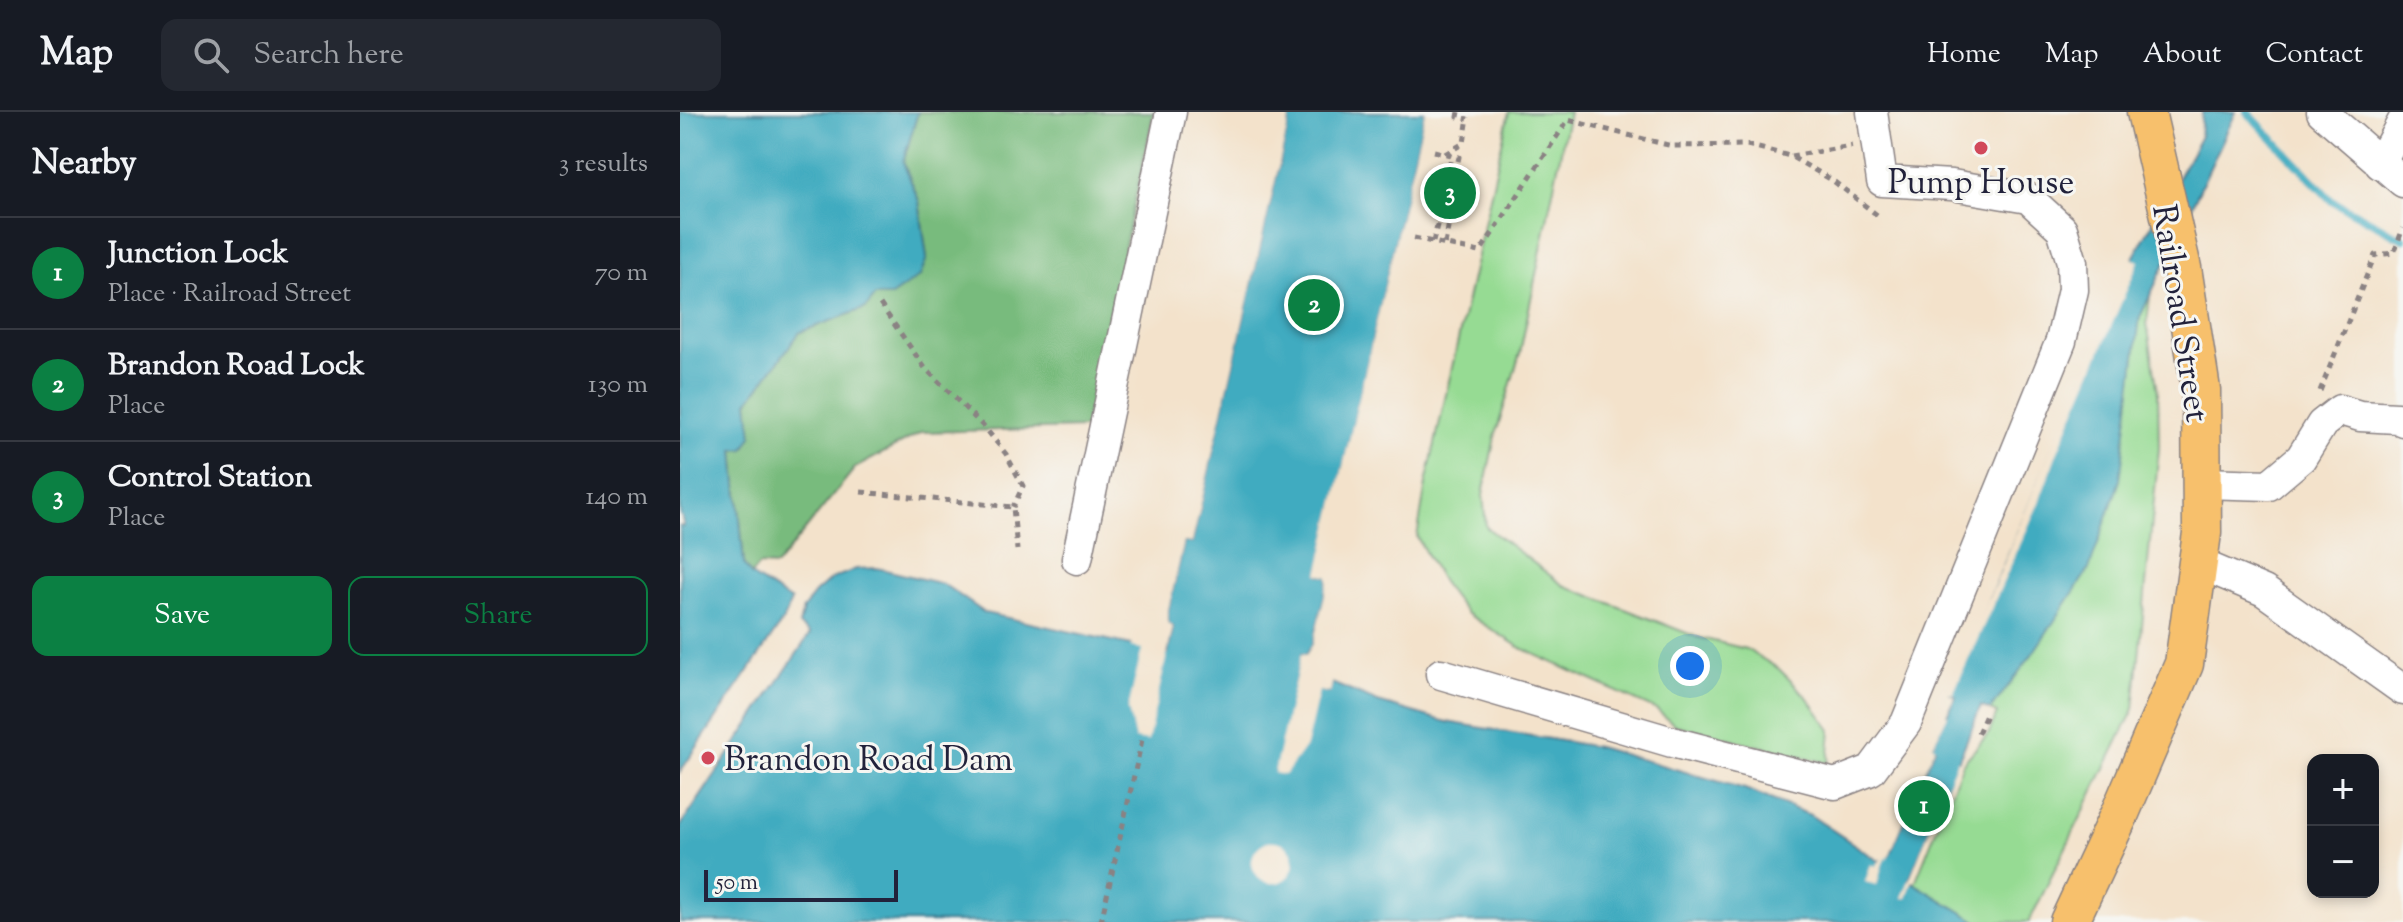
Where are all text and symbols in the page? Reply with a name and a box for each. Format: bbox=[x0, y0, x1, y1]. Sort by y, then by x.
search box bbox=[161, 19, 721, 91]
text: Map bbox=[40, 28, 113, 82]
icon: search bbox=[189, 33, 233, 77]
text: Search here bbox=[253, 34, 404, 77]
text: Home bbox=[1927, 35, 2001, 75]
text: Map bbox=[2045, 35, 2099, 75]
text: About bbox=[2143, 35, 2221, 75]
text: Contact bbox=[2265, 35, 2363, 75]
marker: Pump House bbox=[1972, 139, 1990, 157]
text: Nearby bbox=[32, 140, 137, 189]
text: 3 results bbox=[559, 146, 648, 183]
place label: Pump House bbox=[1888, 160, 2074, 209]
pin: 3 bbox=[1424, 163, 1476, 223]
street label: Railroad Street bbox=[2137, 201, 2220, 426]
text: Junction Lock bbox=[108, 233, 288, 276]
text: 1 bbox=[54, 255, 62, 292]
text: 70 m bbox=[595, 255, 648, 292]
pin: 2 bbox=[1288, 275, 1340, 335]
text: Place · Railroad Street bbox=[108, 276, 351, 313]
text: Brandon Road Lock bbox=[108, 345, 365, 388]
text: 2 bbox=[52, 367, 64, 404]
text: 130 m bbox=[588, 367, 648, 404]
text: Place bbox=[108, 388, 165, 425]
text: Control Station bbox=[108, 457, 312, 500]
text: 3 bbox=[53, 479, 63, 516]
text: 140 m bbox=[585, 479, 648, 516]
text: Place bbox=[108, 500, 165, 537]
button: Save bbox=[32, 576, 332, 656]
button: Share bbox=[348, 576, 648, 656]
your location bbox=[1670, 646, 1710, 686]
place label: Brandon Road Dam bbox=[724, 737, 1013, 786]
marker: Brandon Road Dam bbox=[699, 749, 717, 767]
map controls bbox=[2307, 754, 2379, 898]
button: + bbox=[2307, 754, 2379, 826]
pin: 1 bbox=[1898, 776, 1950, 836]
button: − bbox=[2307, 826, 2379, 898]
scale bar bbox=[704, 866, 898, 902]
text: 50 m bbox=[716, 868, 758, 900]

